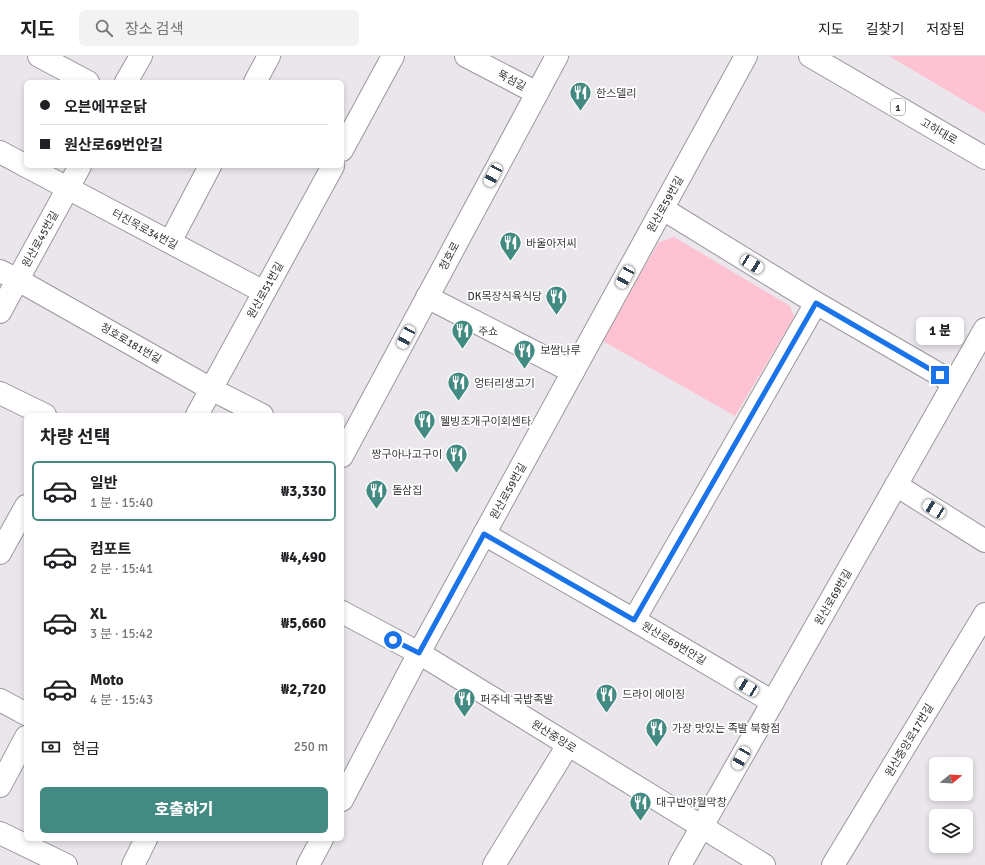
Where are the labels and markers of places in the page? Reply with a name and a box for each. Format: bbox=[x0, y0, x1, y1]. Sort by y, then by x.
restaurant icon: 한스델리 bbox=[568, 80, 594, 113]
place label: 한스델리 bbox=[596, 87, 636, 100]
restaurant icon: 바울아저씨 bbox=[497, 230, 523, 263]
place label: 바울아저씨 bbox=[526, 237, 577, 250]
restaurant icon: DK목장식육식당 bbox=[544, 283, 570, 316]
place label: DK목장식육식당 bbox=[468, 290, 542, 303]
restaurant icon: 주쇼 bbox=[450, 318, 476, 351]
place label: 주쇼 bbox=[478, 325, 498, 338]
restaurant icon: 보쌈나루 bbox=[511, 337, 537, 370]
place label: 보쌈나루 bbox=[540, 344, 580, 357]
restaurant icon: 엉터리생고기 bbox=[446, 370, 472, 403]
place label: 엉터리생고기 bbox=[474, 377, 535, 390]
restaurant icon: 웰빙조개구이회센타 bbox=[411, 408, 437, 441]
place label: 웰빙조개구이회센타 bbox=[440, 415, 531, 428]
restaurant icon: 짱구아나고구이 bbox=[444, 441, 470, 474]
place label: 짱구아나고구이 bbox=[371, 448, 442, 461]
restaurant icon: 돌삼집 bbox=[364, 477, 390, 510]
place label: 돌삼집 bbox=[392, 484, 422, 497]
restaurant icon: 드라이 에이징 bbox=[594, 681, 620, 714]
restaurant icon: 퍼주네 국밥족발 bbox=[451, 686, 477, 719]
place label: 드라이 에이징 bbox=[622, 688, 685, 701]
place label: 퍼주네 국밥족발 bbox=[480, 693, 553, 706]
restaurant icon: 가장 맛있는 족발 북항점 bbox=[644, 715, 670, 748]
place label: 가장 맛있는 족발 북항점 bbox=[672, 722, 780, 735]
restaurant icon: 대구반야월막창 bbox=[627, 789, 653, 822]
place label: 대구반야월막창 bbox=[656, 796, 727, 809]

